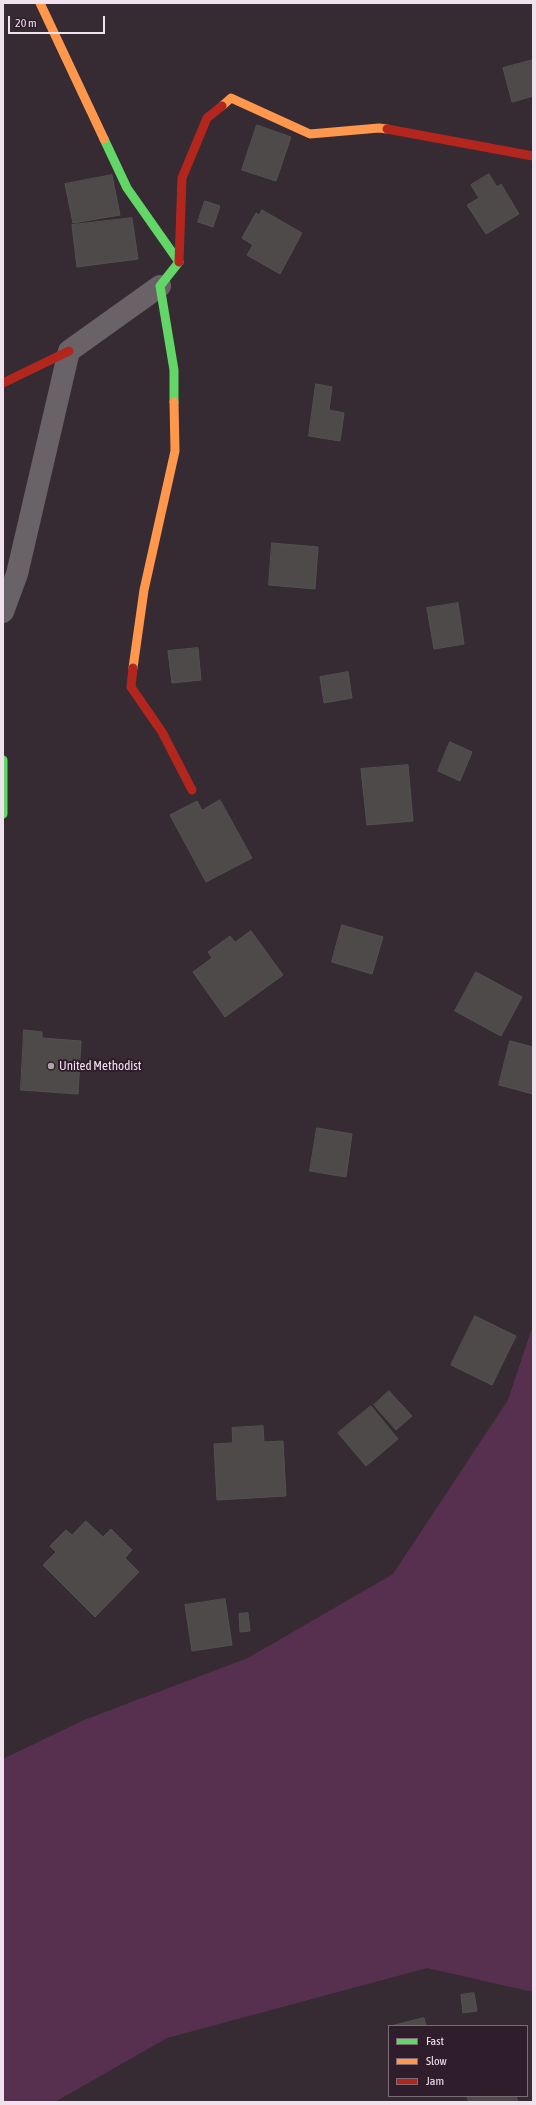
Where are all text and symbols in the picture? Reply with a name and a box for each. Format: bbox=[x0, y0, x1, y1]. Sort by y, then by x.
scale bar bbox=[10, 8, 107, 34]
text: 20 m bbox=[15, 16, 37, 30]
place label: United Methodist bbox=[59, 1058, 142, 1074]
marker: United Methodist bbox=[46, 1061, 56, 1071]
legend bbox=[388, 2025, 528, 2097]
text: Fast bbox=[426, 2034, 444, 2048]
text: Slow bbox=[426, 2054, 447, 2068]
text: Jam bbox=[426, 2074, 444, 2088]

